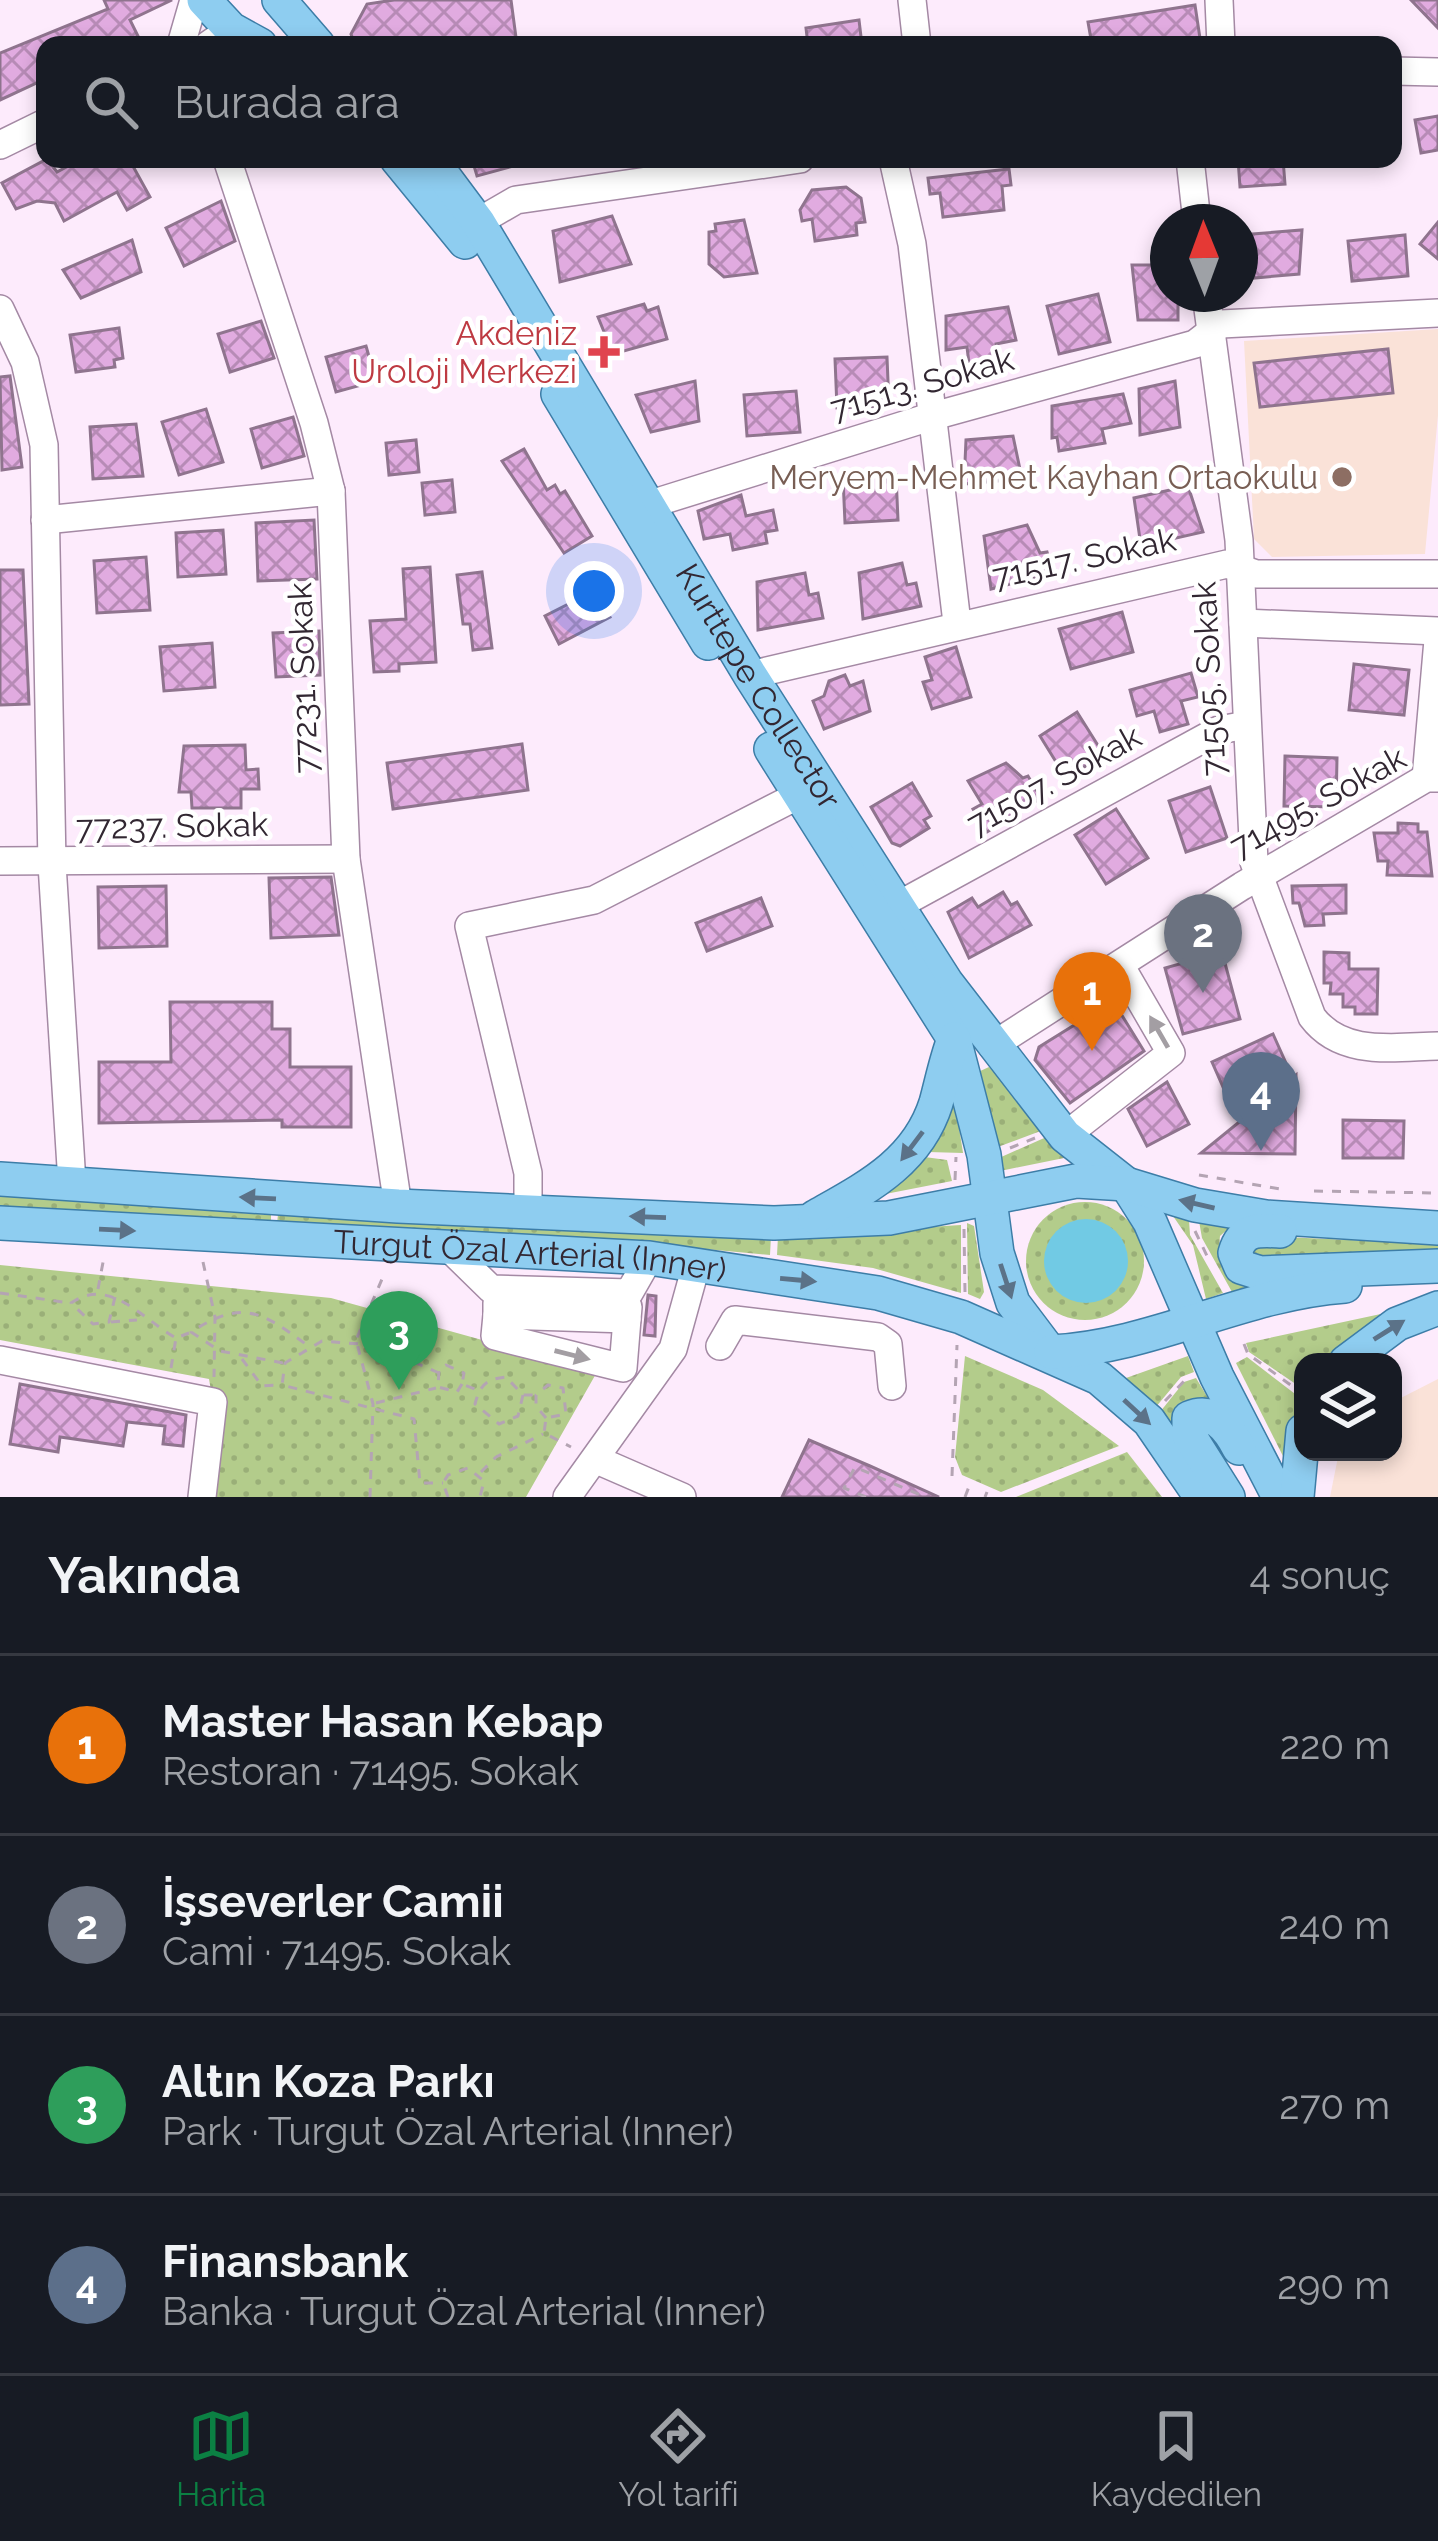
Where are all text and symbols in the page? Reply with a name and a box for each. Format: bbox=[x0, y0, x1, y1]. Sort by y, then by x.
search box bbox=[36, 36, 1402, 168]
icon: search bbox=[78, 69, 144, 135]
text: Burada ara bbox=[174, 76, 400, 129]
north arrow bbox=[1150, 204, 1258, 312]
place label: Akdeniz Uroloji Merkezi bbox=[351, 314, 577, 391]
marker: Akdeniz Uroloji Merkezi bbox=[588, 336, 620, 368]
street label: 71513. Sokak bbox=[826, 339, 1019, 429]
place label: Meryem-Mehmet Kayhan Ortaokulu bbox=[769, 458, 1318, 497]
marker: Meryem-Mehmet Kayhan Ortaokulu bbox=[1329, 464, 1355, 490]
street label: 71517. Sokak bbox=[989, 519, 1180, 596]
street label: Kurttepe Collector bbox=[668, 557, 850, 816]
your location bbox=[564, 561, 624, 621]
street label: 71505. Sokak bbox=[1184, 580, 1234, 777]
street label: 77231. Sokak bbox=[280, 581, 326, 774]
street label: 71507. Sokak bbox=[960, 716, 1148, 844]
street label: 71495. Sokak bbox=[1224, 738, 1413, 866]
street label: 77237. Sokak bbox=[75, 805, 269, 847]
pin: 2 bbox=[1164, 894, 1242, 993]
pin: 1 bbox=[1053, 952, 1131, 1051]
one-way arrow bbox=[1149, 1015, 1170, 1049]
pin: 4 bbox=[1222, 1052, 1300, 1151]
one-way arrow bbox=[900, 1131, 924, 1162]
one-way arrow bbox=[238, 1188, 276, 1207]
one-way arrow bbox=[1177, 1194, 1215, 1213]
one-way arrow bbox=[628, 1207, 666, 1226]
one-way arrow bbox=[99, 1221, 137, 1240]
street label: Turgut Özal Arterial (Inner) bbox=[332, 1222, 729, 1289]
one-way arrow bbox=[997, 1263, 1016, 1300]
one-way arrow bbox=[780, 1271, 818, 1290]
pin: 3 bbox=[360, 1291, 438, 1390]
one-way arrow bbox=[1372, 1320, 1406, 1341]
one-way arrow bbox=[554, 1346, 591, 1365]
map controls bbox=[1294, 1353, 1402, 1461]
button: layers bbox=[1294, 1353, 1402, 1461]
one-way arrow bbox=[1123, 1398, 1152, 1425]
text: Yakında bbox=[48, 1545, 241, 1605]
text: 4 sonuç bbox=[1249, 1552, 1390, 1598]
text: Master Hasan Kebap bbox=[162, 1695, 603, 1748]
text: 1 bbox=[77, 1722, 97, 1768]
text: 220 m bbox=[1280, 1722, 1390, 1768]
text: Restoran · 71495. Sokak bbox=[162, 1748, 579, 1794]
text: İşseverler Camii bbox=[162, 1875, 504, 1928]
text: 2 bbox=[76, 1902, 98, 1948]
text: 240 m bbox=[1279, 1902, 1390, 1948]
text: Cami · 71495. Sokak bbox=[162, 1928, 511, 1974]
text: Altın Koza Parkı bbox=[162, 2055, 495, 2108]
text: 3 bbox=[76, 2082, 98, 2128]
text: 270 m bbox=[1279, 2082, 1390, 2128]
text: Park · Turgut Özal Arterial (Inner) bbox=[162, 2108, 734, 2154]
text: Finansbank bbox=[162, 2235, 408, 2288]
text: 4 bbox=[76, 2262, 98, 2308]
text: 290 m bbox=[1277, 2262, 1390, 2308]
text: Banka · Turgut Özal Arterial (Inner) bbox=[162, 2288, 766, 2334]
tab: Harita bbox=[176, 2403, 266, 2514]
tab: Yol tarifi bbox=[618, 2403, 739, 2514]
tab: Kaydedilen bbox=[1091, 2403, 1262, 2514]

